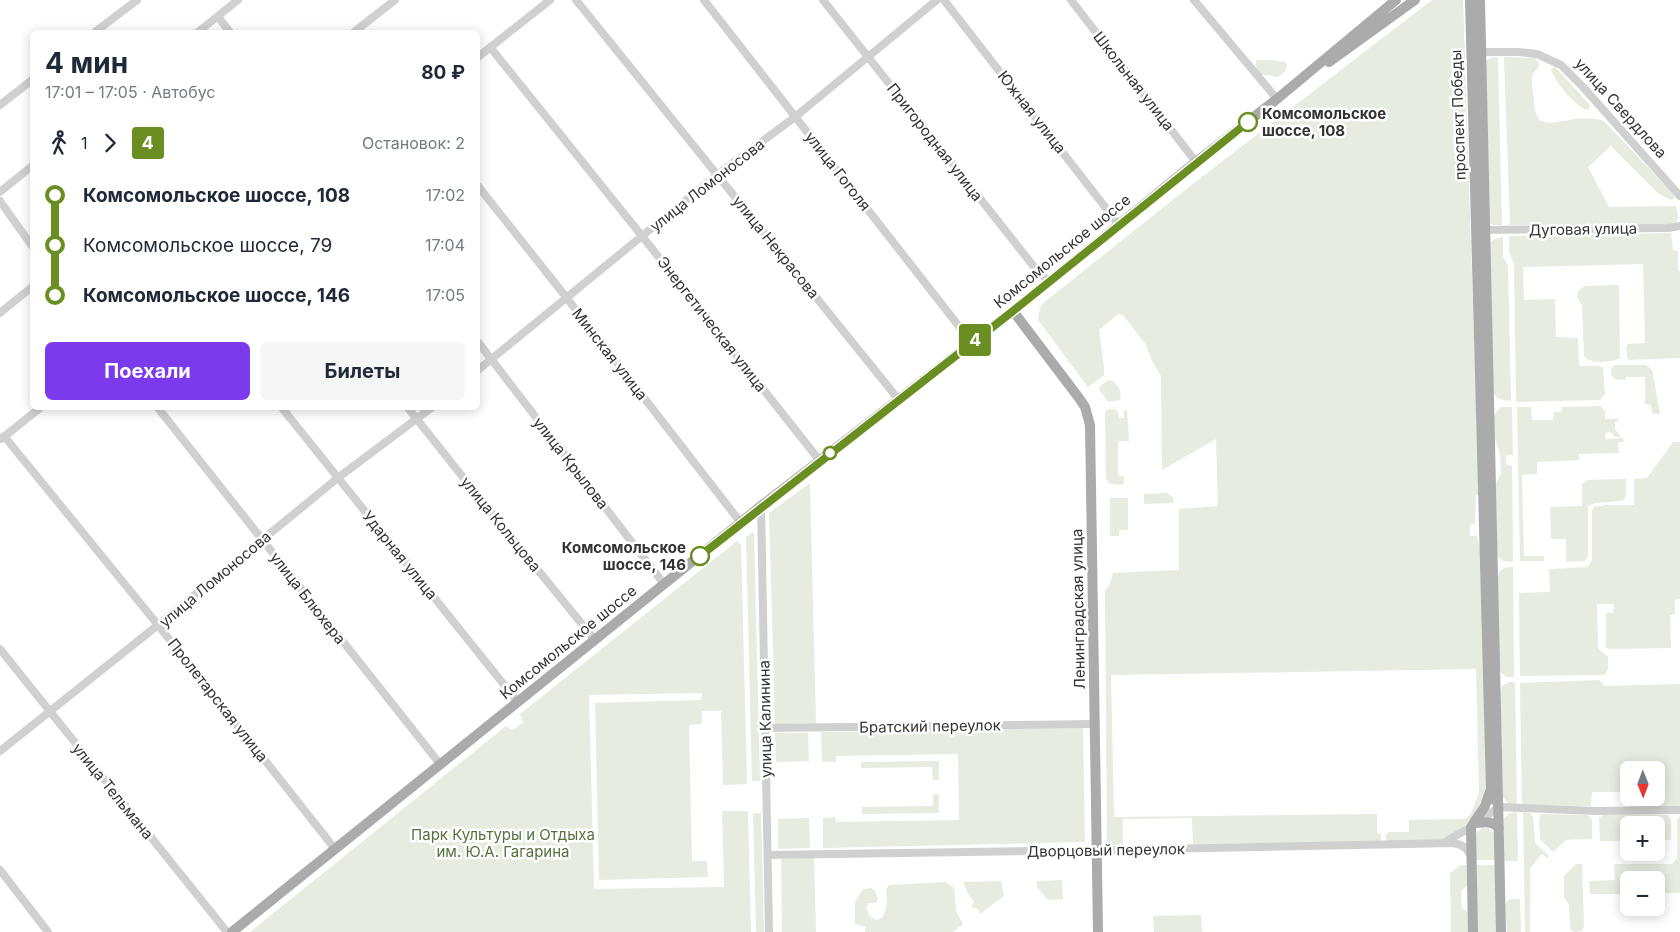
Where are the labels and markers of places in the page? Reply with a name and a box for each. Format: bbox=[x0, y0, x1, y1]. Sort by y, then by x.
place label: Комсомольское шоссе, 108 bbox=[1262, 104, 1386, 140]
marker: Комсомольское шоссе, 108 bbox=[1238, 112, 1258, 132]
unlabelled marker bbox=[823, 446, 837, 460]
place label: Комсомольское шоссе, 146 bbox=[562, 538, 686, 574]
marker: Комсомольское шоссе, 146 bbox=[690, 546, 710, 566]

